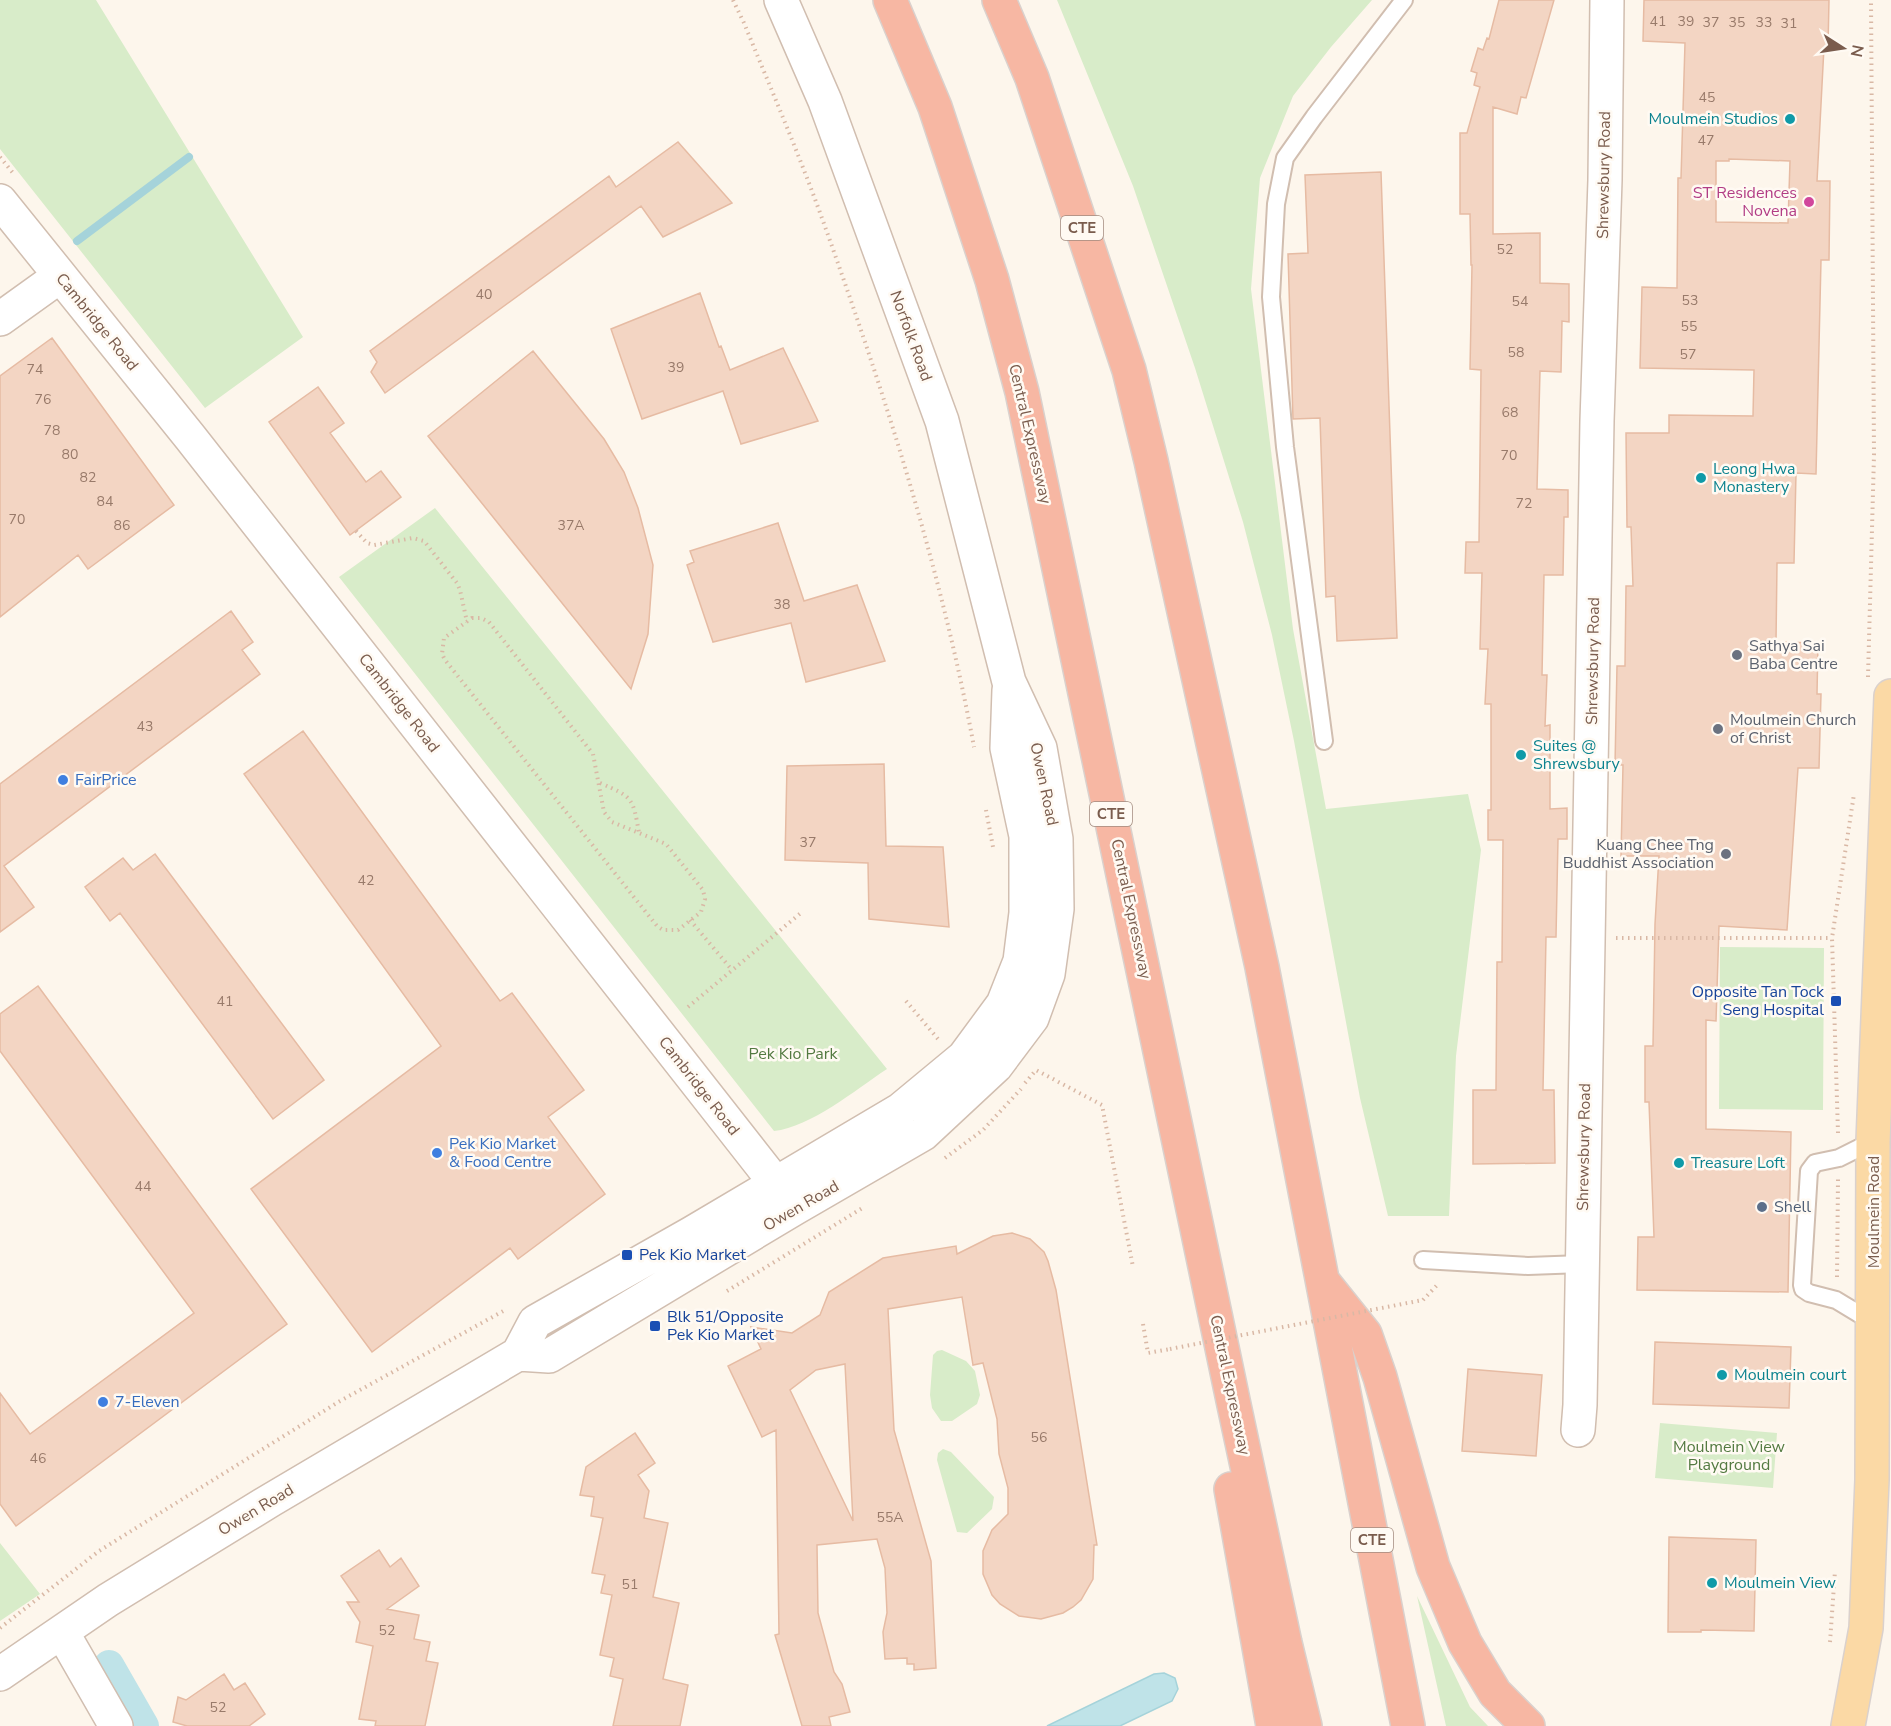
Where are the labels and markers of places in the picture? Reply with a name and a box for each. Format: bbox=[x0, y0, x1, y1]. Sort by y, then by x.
place label: Moulmein Studios bbox=[1649, 108, 1778, 130]
marker: Moulmein Studios bbox=[1783, 112, 1797, 126]
place label: ST Residences Novena bbox=[1693, 182, 1797, 222]
marker: ST Residences Novena bbox=[1802, 195, 1816, 209]
place label: Leong Hwa Monastery bbox=[1713, 458, 1796, 498]
marker: Leong Hwa Monastery bbox=[1694, 471, 1708, 485]
place label: Sathya Sai Baba Centre bbox=[1749, 635, 1838, 675]
marker: Sathya Sai Baba Centre bbox=[1730, 648, 1744, 662]
place label: Moulmein Church of Christ bbox=[1730, 709, 1856, 749]
marker: Moulmein Church of Christ bbox=[1711, 722, 1725, 736]
place label: Suites @ Shrewsbury bbox=[1533, 735, 1620, 775]
marker: Suites @ Shrewsbury bbox=[1514, 748, 1528, 762]
place label: FairPrice bbox=[75, 769, 137, 791]
marker: FairPrice bbox=[56, 773, 70, 787]
place label: Kuang Chee Tng Buddhist Association bbox=[1563, 834, 1714, 874]
marker: Kuang Chee Tng Buddhist Association bbox=[1719, 847, 1733, 861]
place label: Opposite Tan Tock Seng Hospital bbox=[1692, 981, 1825, 1021]
marker: Opposite Tan Tock Seng Hospital bbox=[1829, 994, 1843, 1008]
place label: Pek Kio Market & Food Centre bbox=[449, 1133, 556, 1173]
marker: Pek Kio Market & Food Centre bbox=[430, 1146, 444, 1160]
place label: Treasure Loft bbox=[1691, 1152, 1785, 1174]
marker: Treasure Loft bbox=[1672, 1156, 1686, 1170]
place label: Shell bbox=[1774, 1196, 1811, 1218]
marker: Shell bbox=[1755, 1200, 1769, 1214]
place label: Pek Kio Market bbox=[639, 1244, 746, 1266]
marker: Pek Kio Market bbox=[620, 1248, 634, 1262]
place label: Blk 51/Opposite Pek Kio Market bbox=[667, 1306, 784, 1346]
marker: Blk 51/Opposite Pek Kio Market bbox=[648, 1319, 662, 1333]
place label: Moulmein court bbox=[1734, 1364, 1847, 1386]
marker: Moulmein court bbox=[1715, 1368, 1729, 1382]
place label: 7-Eleven bbox=[115, 1391, 180, 1413]
marker: 7-Eleven bbox=[96, 1395, 110, 1409]
place label: Moulmein View bbox=[1724, 1572, 1837, 1594]
marker: Moulmein View bbox=[1705, 1576, 1719, 1590]

